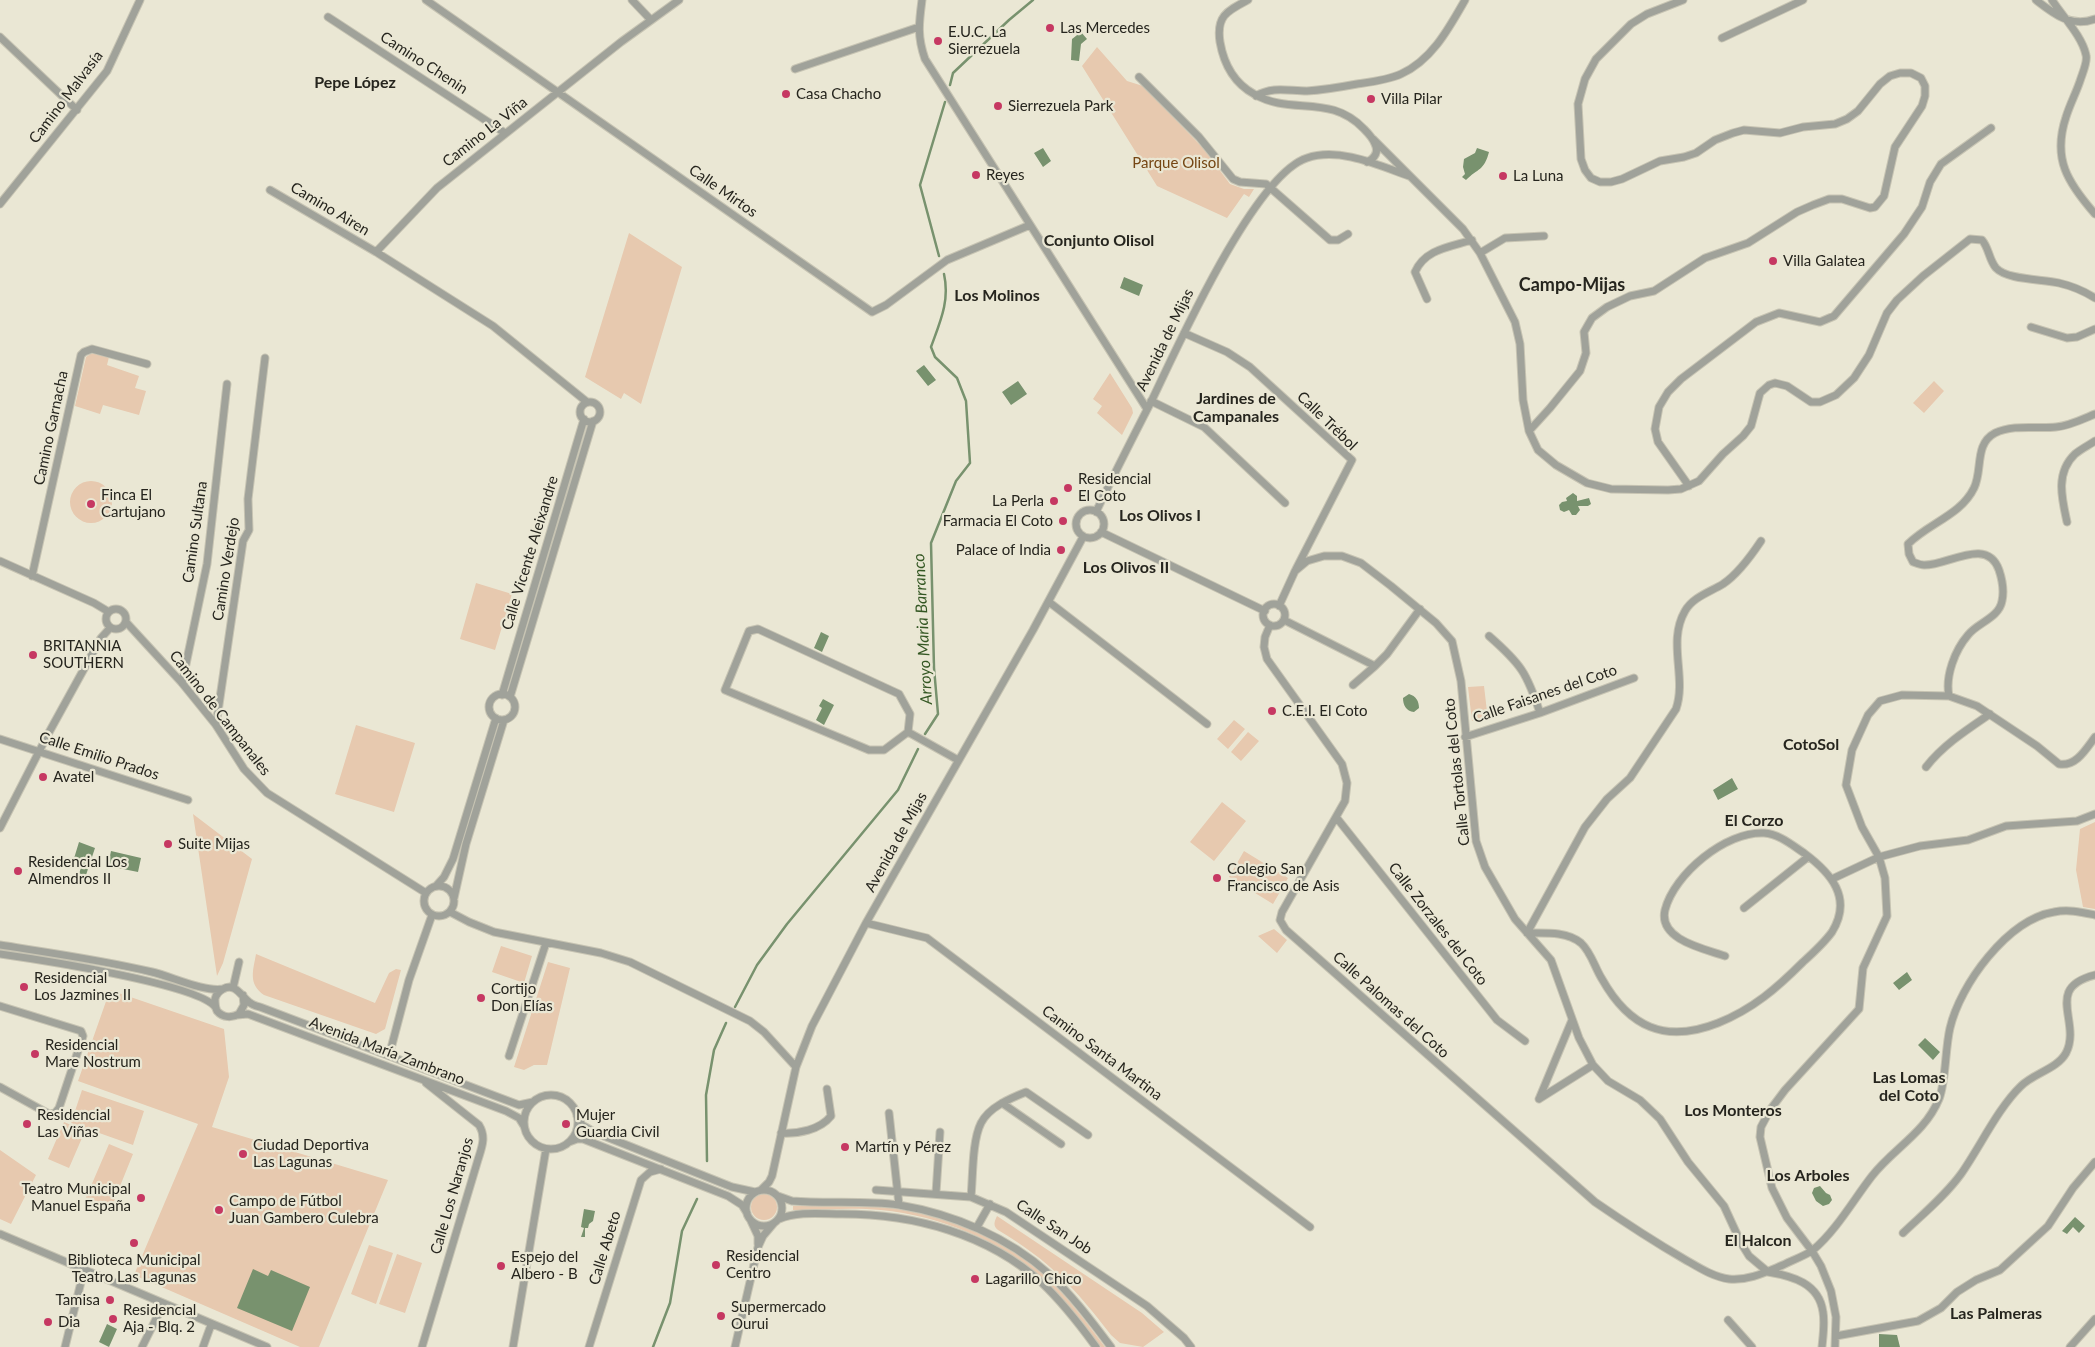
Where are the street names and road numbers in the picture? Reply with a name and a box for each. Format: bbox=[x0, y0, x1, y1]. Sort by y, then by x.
street label: Camino Chenin bbox=[377, 28, 471, 98]
street label: Camino Malvasía bbox=[25, 47, 107, 147]
street label: Camino La Viña bbox=[439, 93, 531, 171]
street label: Calle Mirtos bbox=[685, 161, 761, 221]
street label: Camino Airen bbox=[287, 178, 373, 240]
street label: Avenida de Mijas bbox=[1132, 286, 1198, 394]
street label: Camino Garnacha bbox=[30, 369, 72, 487]
street label: Calle Trébol bbox=[1293, 388, 1361, 454]
street label: Calle Vicente Aleixandre bbox=[498, 474, 562, 632]
street label: Camino Sultana bbox=[179, 480, 211, 584]
street label: Camino Verdejo bbox=[209, 516, 243, 622]
street label: Camino de Campanales bbox=[166, 647, 274, 779]
street label: Calle Faisanes del Coto bbox=[1471, 661, 1619, 727]
street label: Calle Tortolas del Coto bbox=[1440, 697, 1474, 847]
street label: Calle Emilio Prados bbox=[37, 728, 161, 784]
street label: Avenida de Mijas bbox=[861, 789, 931, 895]
street label: Calle Zorzales del Coto bbox=[1384, 859, 1492, 989]
street label: Calle Palomas del Coto bbox=[1329, 948, 1453, 1062]
street label: Camino Santa Martina bbox=[1038, 1002, 1166, 1104]
street label: Avenida María Zambrano bbox=[307, 1013, 467, 1089]
street label: Calle Los Naranjos bbox=[427, 1135, 477, 1257]
street label: Calle San Job bbox=[1013, 1196, 1095, 1258]
street label: Calle Abeto bbox=[585, 1209, 625, 1287]

